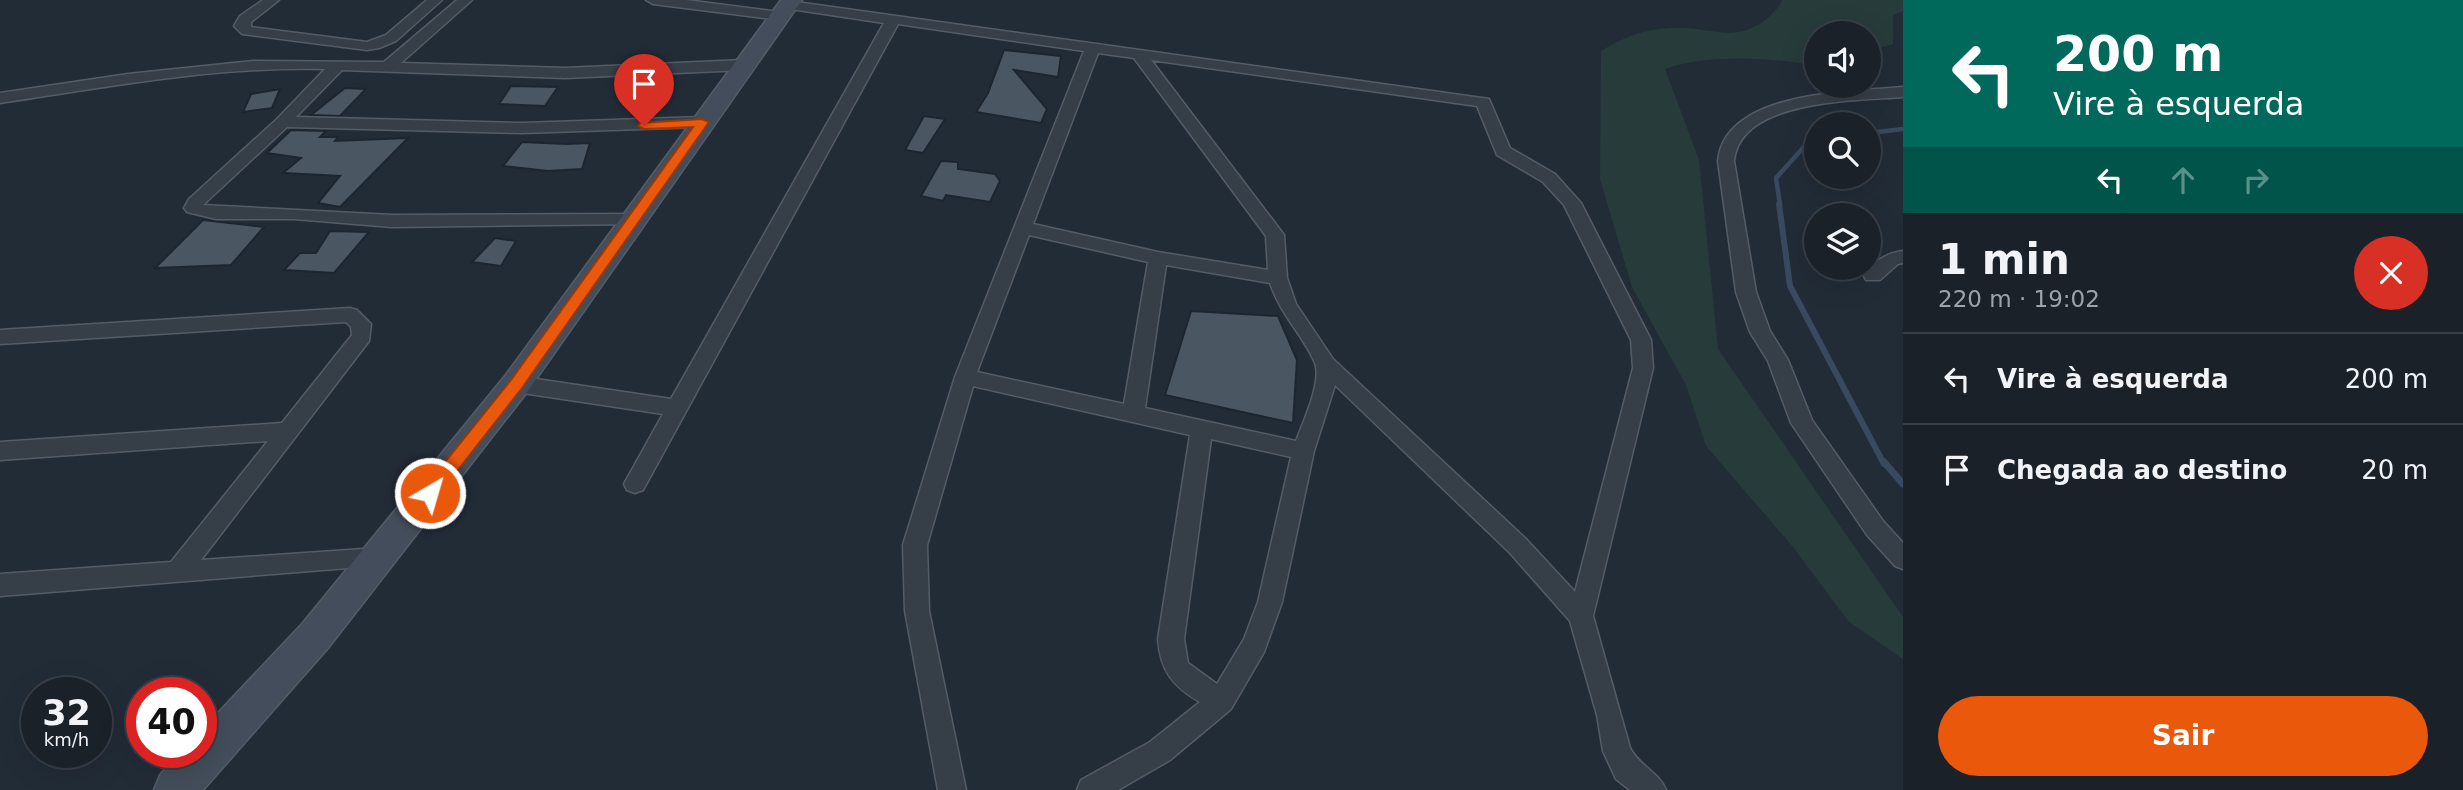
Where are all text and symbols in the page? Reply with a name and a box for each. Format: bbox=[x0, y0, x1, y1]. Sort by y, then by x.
map controls bbox=[1804, 21, 1881, 280]
button: sound bbox=[1804, 21, 1881, 98]
text: 200 m bbox=[2053, 26, 2223, 83]
icon: left bbox=[1938, 28, 2029, 119]
pin bbox=[614, 54, 674, 126]
icon: arrive bbox=[625, 65, 663, 103]
text: Vire à esquerda bbox=[2053, 85, 2304, 123]
button: search bbox=[1804, 112, 1881, 189]
icon: left bbox=[2091, 161, 2129, 199]
icon: ahead bbox=[2164, 161, 2202, 199]
icon: right bbox=[2237, 161, 2275, 199]
button: layers bbox=[1804, 203, 1881, 280]
text: 1 min bbox=[1938, 235, 2070, 284]
button: close bbox=[2354, 236, 2428, 310]
text: 220 m · 19:02 bbox=[1938, 286, 2100, 312]
icon: left bbox=[1938, 360, 1976, 398]
text: Vire à esquerda bbox=[1997, 364, 2229, 394]
text: 200 m bbox=[2345, 364, 2428, 394]
icon: arrive bbox=[1938, 451, 1976, 489]
text: Chegada ao destino bbox=[1997, 455, 2287, 485]
text: 20 m bbox=[2361, 455, 2428, 485]
position arrow bbox=[393, 456, 467, 530]
speed limit sign: 40 bbox=[126, 677, 217, 768]
text: 32 bbox=[42, 693, 91, 733]
button: Sair bbox=[1938, 696, 2428, 776]
text: km/h bbox=[44, 729, 89, 750]

